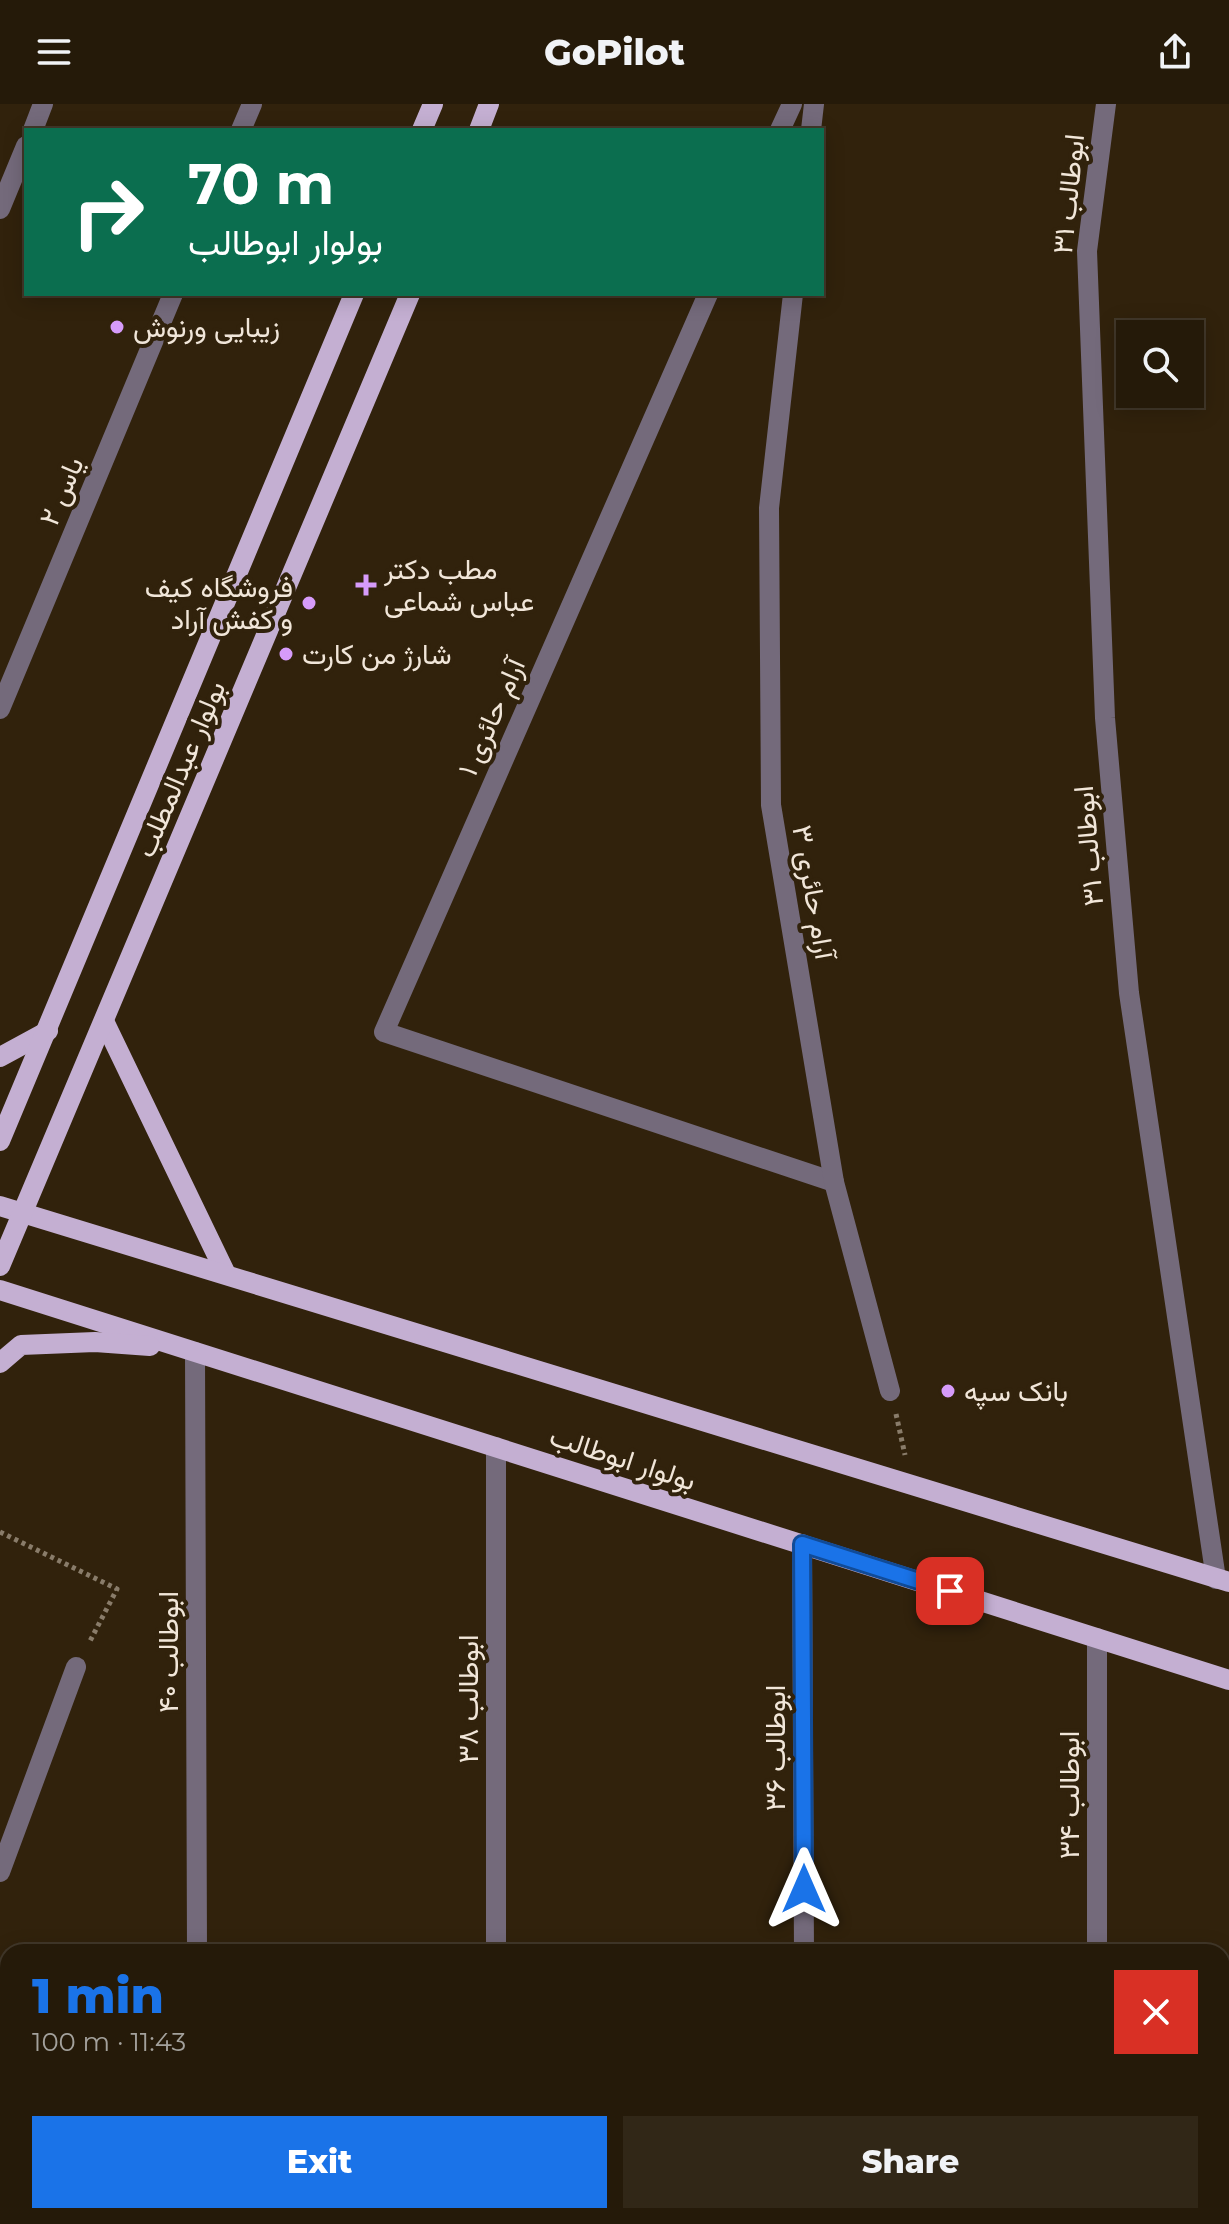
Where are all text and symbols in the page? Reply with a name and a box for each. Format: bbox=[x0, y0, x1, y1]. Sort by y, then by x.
icon: menu bbox=[32, 30, 76, 74]
text: GoPilot bbox=[544, 30, 685, 74]
icon: share bbox=[1153, 30, 1197, 74]
street label: ابوطالب ۳۱ bbox=[1045, 132, 1092, 256]
text: 70 m bbox=[188, 150, 334, 218]
icon: right bbox=[56, 160, 160, 264]
text: بولوار ابوطالب bbox=[188, 220, 383, 264]
place label: زیبایی ورنوش bbox=[133, 310, 280, 345]
marker: زیبایی ورنوش bbox=[108, 318, 126, 336]
map controls bbox=[1116, 320, 1204, 408]
button: search bbox=[1116, 320, 1204, 408]
street label: یاس ۲ bbox=[31, 452, 91, 530]
place label: مطب دکتر عباس شماعی bbox=[383, 552, 534, 618]
place label: فروشگاه کیف و کفش آراد bbox=[145, 570, 293, 637]
marker: مطب دکتر عباس شماعی bbox=[355, 574, 377, 596]
marker: فروشگاه کیف و کفش آراد bbox=[300, 594, 318, 612]
place label: شارژ من کارت bbox=[302, 637, 451, 672]
marker: شارژ من کارت bbox=[277, 645, 295, 663]
street label: آرام حائری ۱ bbox=[450, 651, 535, 782]
street label: بولوار عبدالمطلب bbox=[128, 676, 233, 863]
street label: ابوطالب ۳۱ bbox=[1066, 784, 1111, 908]
street label: آرام حائری ۳ bbox=[784, 822, 843, 965]
place label: بانک سپه bbox=[964, 1374, 1068, 1410]
marker: بانک سپه bbox=[939, 1382, 957, 1400]
street label: بولوار ابوطالب bbox=[545, 1418, 700, 1499]
pin bbox=[916, 1557, 984, 1625]
icon: arrive bbox=[928, 1569, 972, 1613]
street label: ابوطالب ۴۰ bbox=[151, 1591, 186, 1713]
street label: ابوطالب ۳۸ bbox=[451, 1634, 486, 1764]
street label: ابوطالب ۳۶ bbox=[758, 1685, 793, 1811]
street label: ابوطالب ۳۴ bbox=[1052, 1731, 1087, 1859]
position arrow bbox=[762, 1847, 846, 1931]
text: 1 min bbox=[32, 1967, 164, 2025]
button: close bbox=[1114, 1970, 1198, 2054]
text: 100 m · 11:43 bbox=[32, 2026, 186, 2058]
button: Exit bbox=[32, 2116, 607, 2208]
button: Share bbox=[623, 2116, 1198, 2208]

